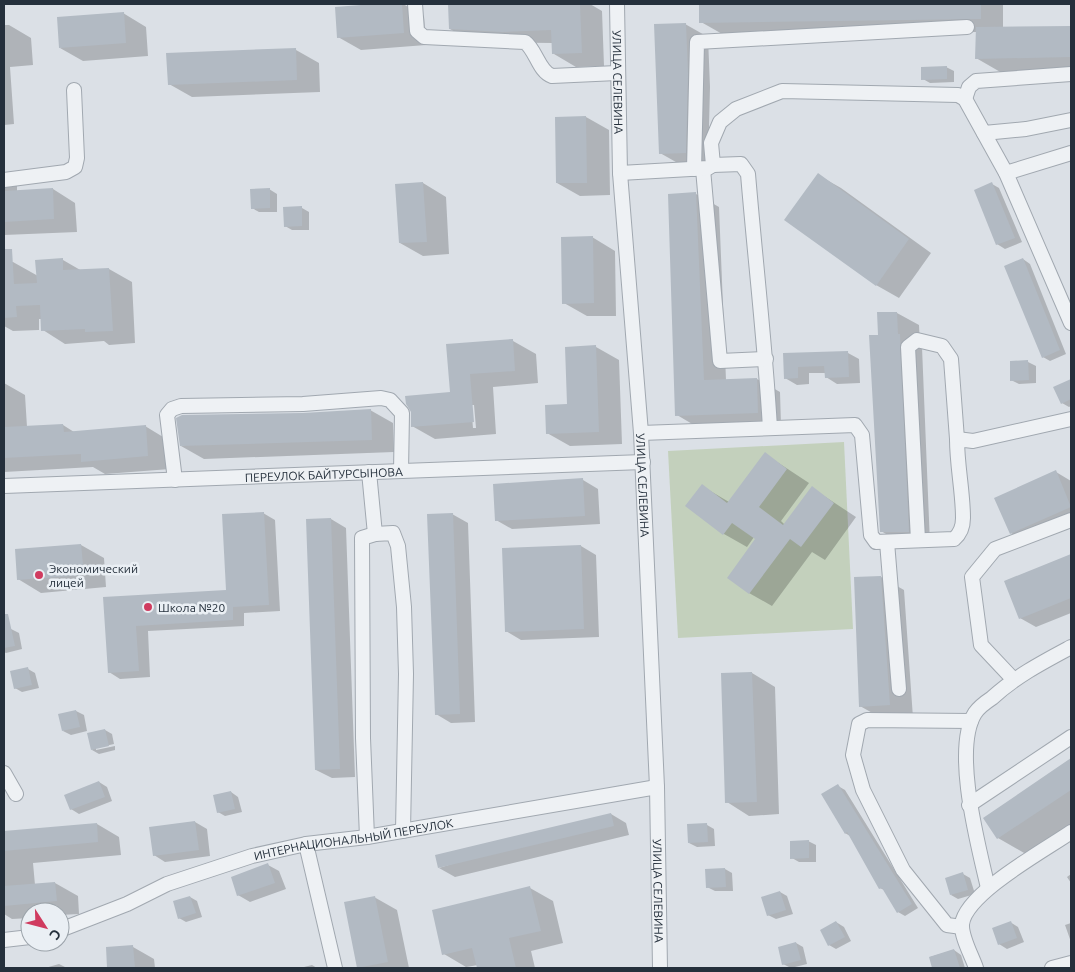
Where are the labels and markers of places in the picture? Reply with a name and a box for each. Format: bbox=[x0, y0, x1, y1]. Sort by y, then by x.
place label: Экономический лицей bbox=[49, 562, 138, 589]
marker: Экономический лицей bbox=[33, 569, 45, 581]
marker: Школа №20 bbox=[142, 601, 154, 613]
place label: Школа №20 bbox=[158, 601, 226, 614]

